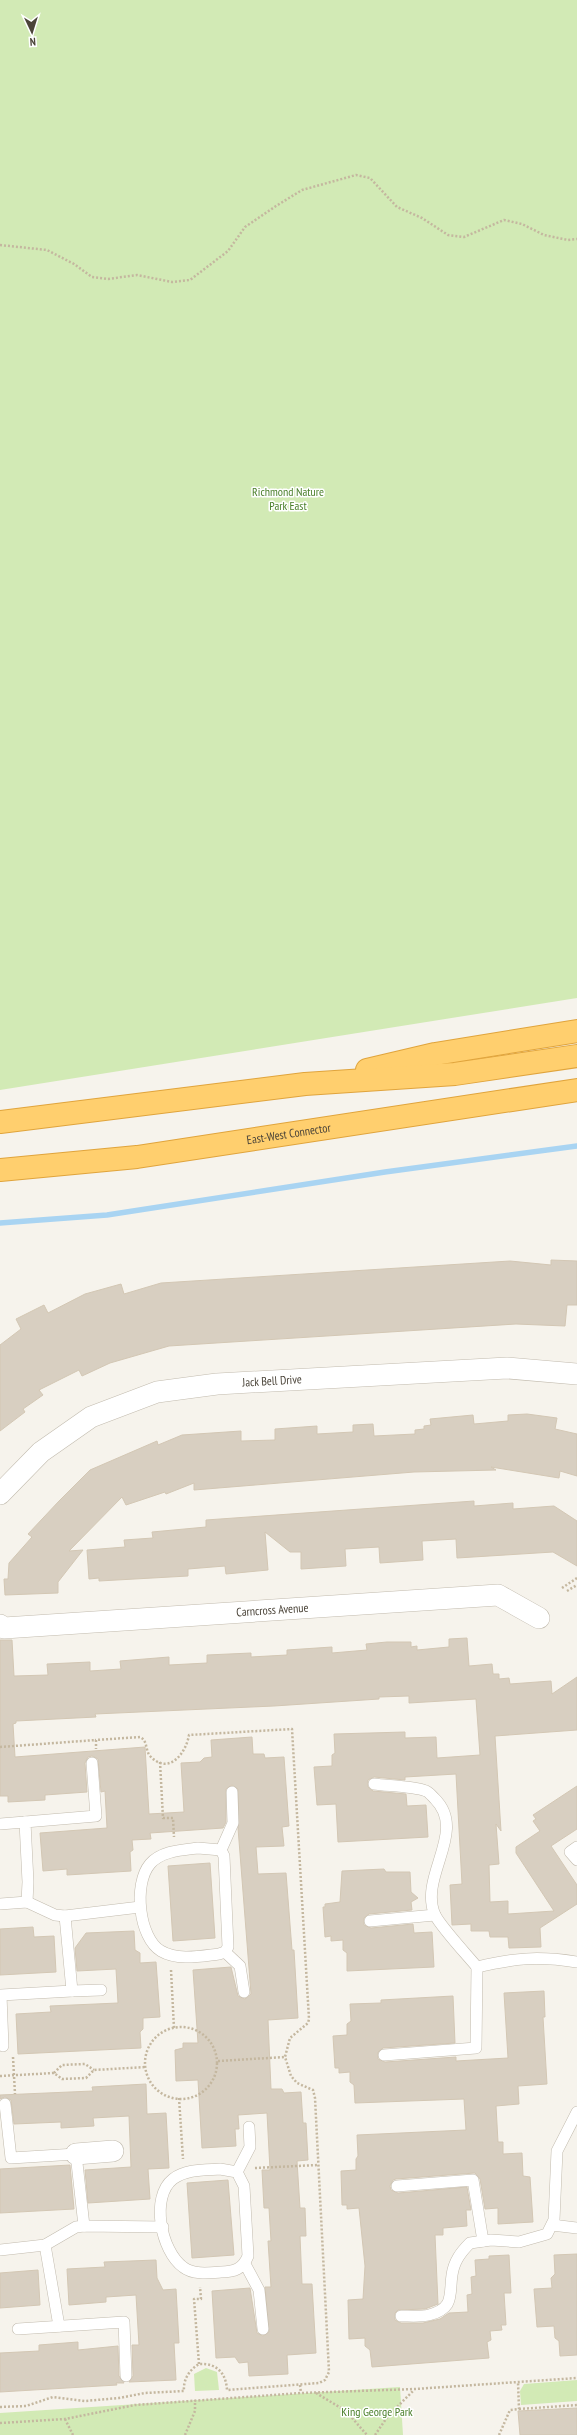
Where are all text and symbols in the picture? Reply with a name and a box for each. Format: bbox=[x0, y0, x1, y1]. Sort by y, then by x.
north arrow bbox=[12, 12, 52, 52]
text: N bbox=[29, 35, 36, 49]
park label: Richmond Nature Park East bbox=[252, 484, 324, 513]
street label: East-West Connector bbox=[246, 1120, 332, 1147]
street label: Jack Bell Drive bbox=[241, 1371, 302, 1390]
street label: Carncross Avenue bbox=[236, 1600, 309, 1619]
park label: King George Park bbox=[341, 2404, 413, 2419]

